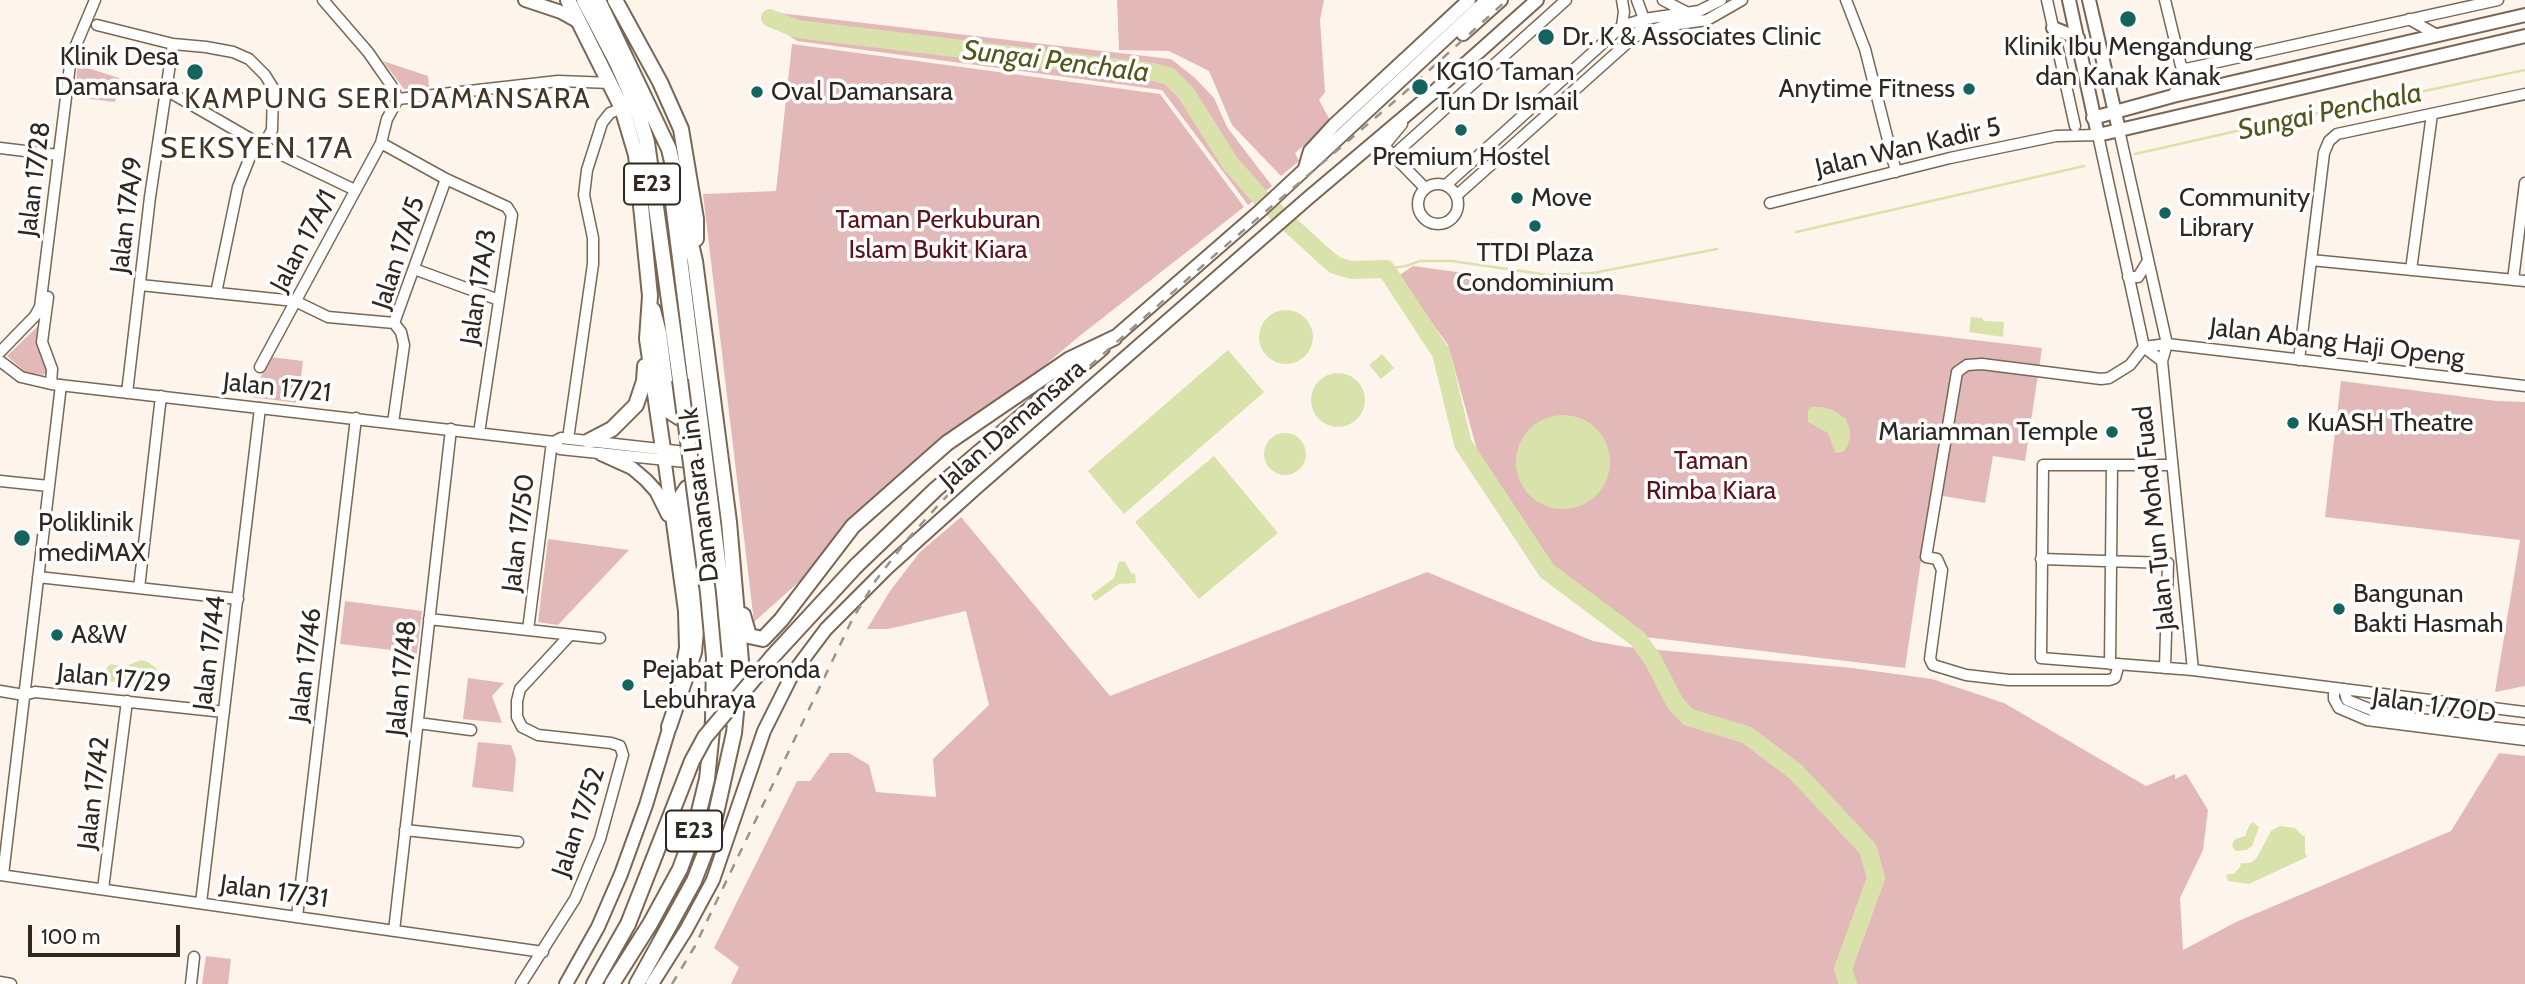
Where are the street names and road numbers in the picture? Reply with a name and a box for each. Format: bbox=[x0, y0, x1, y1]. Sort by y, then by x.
street label: Jalan Wan Kadir 5 bbox=[1812, 111, 2004, 185]
street label: Jalan 17/28 bbox=[12, 120, 58, 238]
street label: Jalan 17A/9 bbox=[104, 155, 150, 275]
road number: E23 bbox=[624, 164, 680, 204]
street label: Jalan 17A/1 bbox=[264, 185, 344, 297]
street label: Jalan 17A/5 bbox=[366, 193, 432, 313]
street label: Jalan 17A/3 bbox=[454, 227, 504, 347]
street label: Jalan Abang Haji Openg bbox=[2208, 312, 2466, 374]
street label: Jalan Damansara bbox=[934, 353, 1092, 497]
street label: Jalan 17/21 bbox=[221, 367, 333, 409]
street label: Jalan Tun Mohd Fuad bbox=[2128, 404, 2182, 632]
street label: Damansara Link bbox=[674, 406, 726, 584]
street label: Jalan 17/50 bbox=[496, 472, 542, 594]
street label: Jalan 17/44 bbox=[187, 594, 233, 712]
street label: Jalan 17/46 bbox=[284, 606, 328, 724]
street label: Jalan 17/48 bbox=[380, 619, 424, 737]
street label: Jalan 17/29 bbox=[55, 657, 173, 701]
street label: Jalan 1/70D bbox=[2370, 682, 2498, 730]
street label: Jalan 17/42 bbox=[72, 735, 116, 851]
street label: Jalan 17/52 bbox=[546, 763, 612, 881]
road number: E23 bbox=[666, 810, 722, 852]
street label: Jalan 17/31 bbox=[218, 869, 330, 915]

